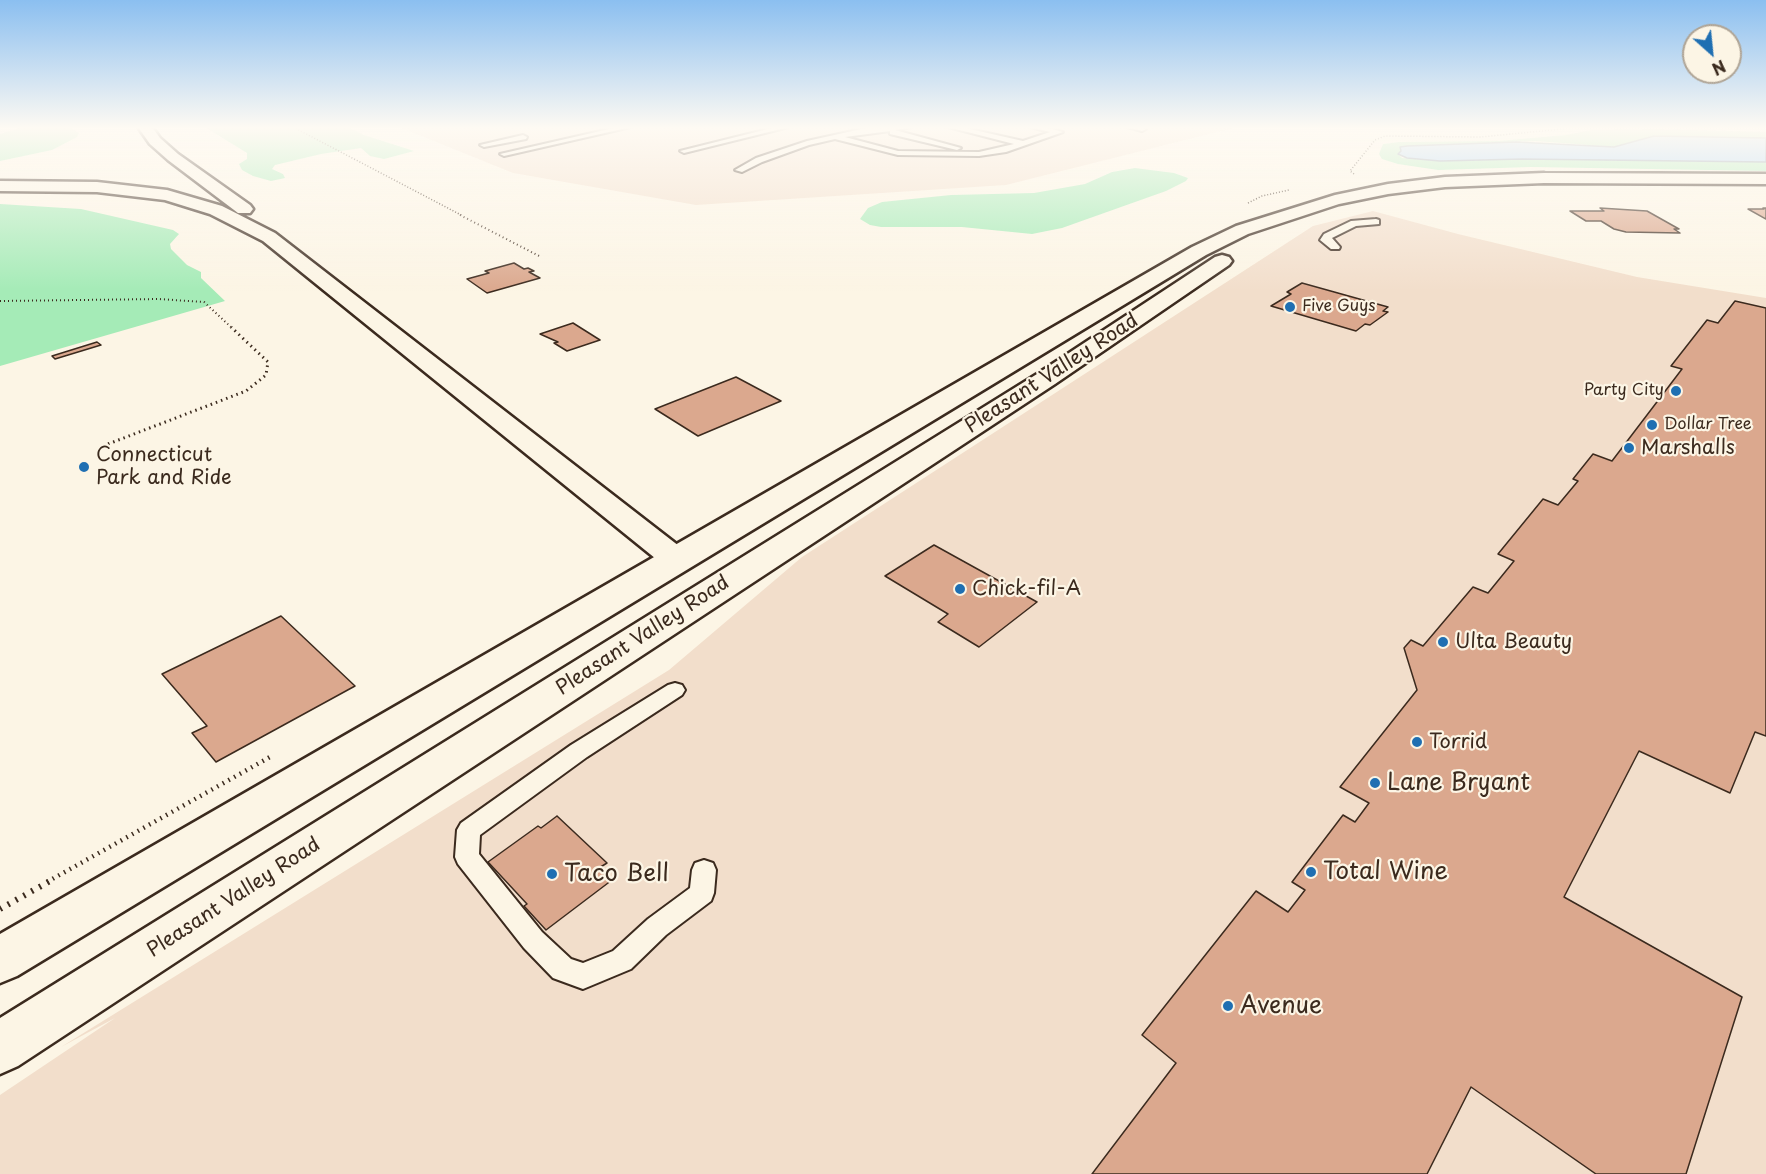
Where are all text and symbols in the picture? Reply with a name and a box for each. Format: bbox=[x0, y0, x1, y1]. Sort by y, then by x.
north arrow bbox=[1682, 24, 1742, 84]
text: N bbox=[1708, 55, 1730, 82]
place label: Five Guys bbox=[1302, 297, 1376, 317]
marker: Five Guys bbox=[1283, 300, 1297, 314]
street label: Pleasant Valley Road bbox=[961, 309, 1143, 439]
place label: Party City bbox=[1584, 381, 1664, 401]
marker: Party City bbox=[1669, 384, 1683, 398]
place label: Dollar Tree bbox=[1664, 415, 1752, 435]
marker: Dollar Tree bbox=[1645, 418, 1659, 432]
place label: Marshalls bbox=[1641, 436, 1735, 460]
marker: Marshalls bbox=[1622, 441, 1636, 455]
place label: Connecticut Park and Ride bbox=[96, 443, 232, 490]
marker: Connecticut Park and Ride bbox=[77, 460, 91, 474]
street label: Pleasant Valley Road bbox=[552, 571, 734, 701]
place label: Chick-fil-A bbox=[972, 577, 1081, 601]
marker: Chick-fil-A bbox=[953, 582, 967, 596]
place label: Ulta Beauty bbox=[1455, 630, 1572, 654]
marker: Ulta Beauty bbox=[1436, 635, 1450, 649]
place label: Torrid bbox=[1429, 730, 1487, 754]
marker: Torrid bbox=[1410, 735, 1424, 749]
place label: Lane Bryant bbox=[1387, 769, 1530, 797]
marker: Lane Bryant bbox=[1368, 776, 1382, 790]
street label: Pleasant Valley Road bbox=[143, 833, 325, 963]
place label: Total Wine bbox=[1323, 858, 1448, 886]
place label: Taco Bell bbox=[564, 860, 669, 888]
marker: Total Wine bbox=[1304, 865, 1318, 879]
marker: Taco Bell bbox=[545, 867, 559, 881]
place label: Avenue bbox=[1240, 992, 1322, 1020]
marker: Avenue bbox=[1221, 999, 1235, 1013]

